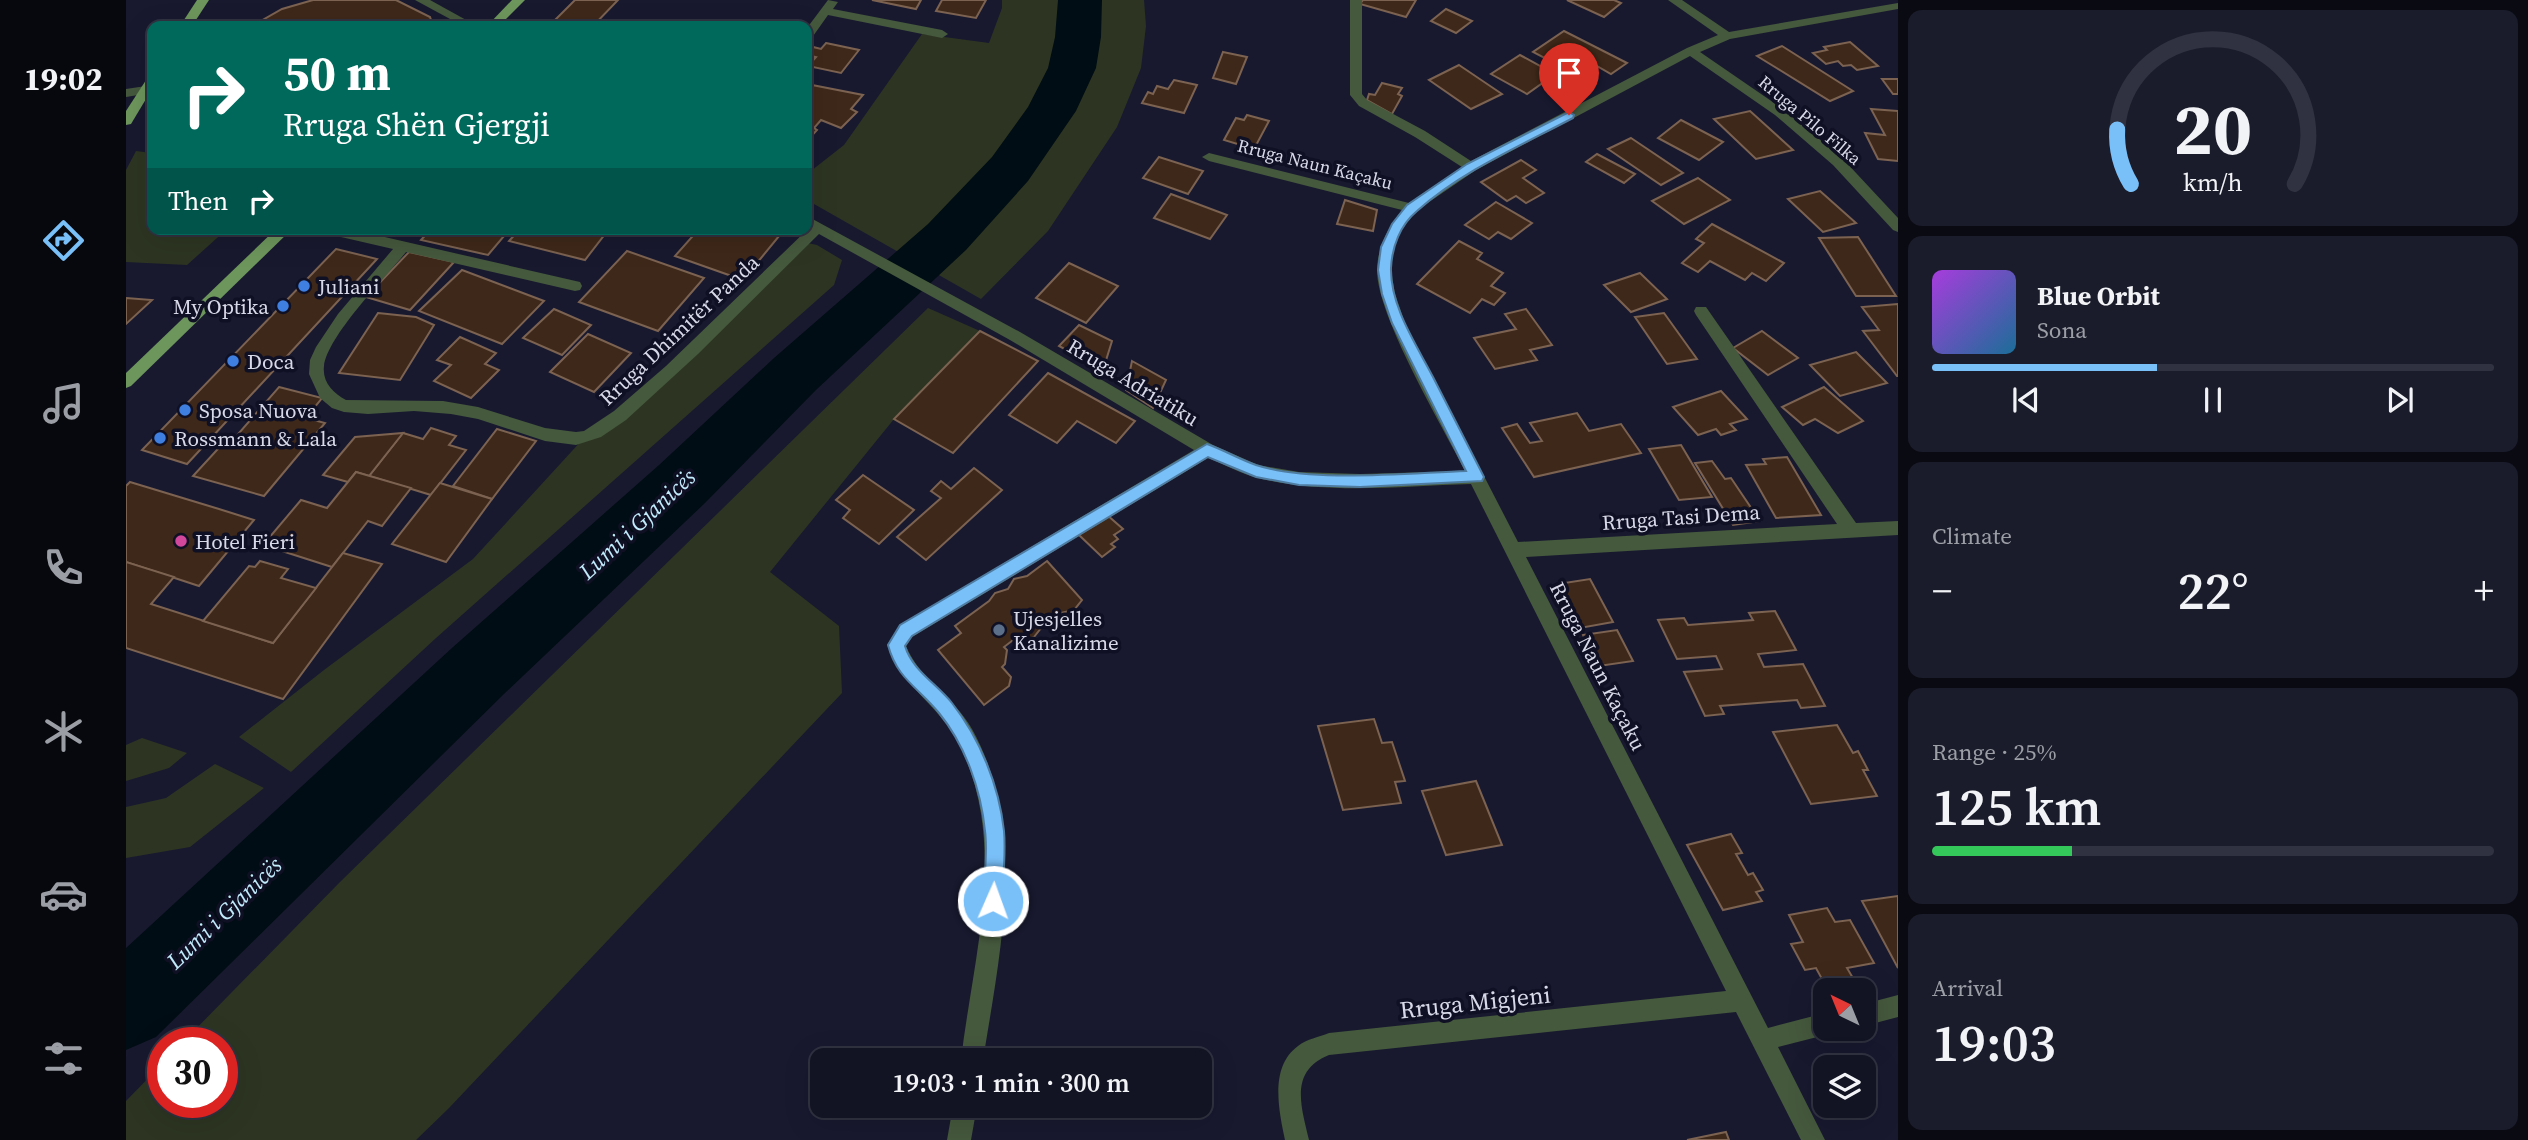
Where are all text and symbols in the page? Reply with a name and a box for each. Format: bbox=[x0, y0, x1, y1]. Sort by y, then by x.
text: 50 m bbox=[283, 39, 391, 106]
pin bbox=[1539, 43, 1599, 115]
icon: right bbox=[168, 49, 259, 140]
icon: arrive bbox=[1550, 54, 1588, 92]
text: 19:02 bbox=[24, 57, 102, 101]
street label: Rruga Pilo Filka bbox=[1753, 69, 1868, 171]
text: 20 bbox=[2174, 79, 2252, 178]
text: Rruga Shën Gjergji bbox=[283, 103, 550, 147]
street label: Rruga Naun Kaçaku bbox=[1235, 133, 1395, 195]
text: km/h bbox=[2183, 165, 2243, 199]
icon: right bbox=[242, 182, 280, 220]
text: Then bbox=[168, 183, 228, 219]
icon: directions bbox=[39, 216, 88, 265]
street label: Rruga Dhimitër Panda bbox=[593, 248, 765, 412]
place label: Juliani bbox=[317, 272, 380, 301]
marker: Juliani bbox=[296, 278, 312, 294]
text: Blue Orbit bbox=[2037, 278, 2160, 314]
place label: My Optika bbox=[173, 292, 269, 321]
marker: My Optika bbox=[275, 298, 291, 314]
text: Sona bbox=[2037, 314, 2087, 346]
street label: Rruga Adriatiku bbox=[1062, 331, 1204, 433]
place label: Doca bbox=[247, 347, 295, 376]
marker: Doca bbox=[225, 353, 241, 369]
icon: music bbox=[39, 379, 88, 428]
icon: previous bbox=[2007, 381, 2045, 419]
icon: pause bbox=[2194, 381, 2232, 419]
icon: next bbox=[2381, 381, 2419, 419]
place label: Sposa Nuova bbox=[199, 396, 318, 425]
marker: Sposa Nuova bbox=[177, 402, 193, 418]
place label: Rossmann & Lala bbox=[174, 424, 337, 453]
marker: Rossmann & Lala bbox=[152, 430, 168, 446]
water label: Lumi i Gjanicës bbox=[571, 461, 703, 587]
street label: Rruga Tasi Dema bbox=[1601, 497, 1761, 537]
text: Climate bbox=[1932, 520, 2012, 552]
place label: Hotel Fieri bbox=[195, 527, 295, 556]
marker: Hotel Fieri bbox=[173, 533, 189, 549]
icon: phone bbox=[39, 543, 88, 592]
text: 22° bbox=[2177, 555, 2249, 626]
text: − bbox=[1932, 565, 1952, 617]
text: + bbox=[2474, 565, 2494, 617]
street label: Rruga Naun Kaçaku bbox=[1543, 577, 1653, 755]
place label: Ujesjelles Kanalizime bbox=[1013, 604, 1119, 657]
marker: Ujesjelles Kanalizime bbox=[991, 622, 1007, 638]
icon: climate bbox=[39, 707, 88, 756]
text: Range · 25% bbox=[1932, 736, 2057, 768]
text: 125 km bbox=[1932, 771, 2101, 842]
water label: Lumi i Gjanicës bbox=[159, 849, 289, 977]
position arrow bbox=[956, 864, 1030, 938]
icon: car bbox=[39, 870, 88, 919]
text: Arrival bbox=[1932, 972, 2003, 1004]
street label: Rruga Migjeni bbox=[1398, 978, 1552, 1026]
north arrow bbox=[1813, 978, 1876, 1041]
map controls bbox=[1813, 978, 1876, 1118]
text: 19:03 bbox=[1932, 1007, 2056, 1078]
speed limit sign: 30 bbox=[147, 1027, 238, 1118]
icon: filters bbox=[39, 1034, 88, 1083]
button: layers bbox=[1813, 1055, 1876, 1118]
text: 19:03 · 1 min · 300 m bbox=[892, 1065, 1130, 1101]

